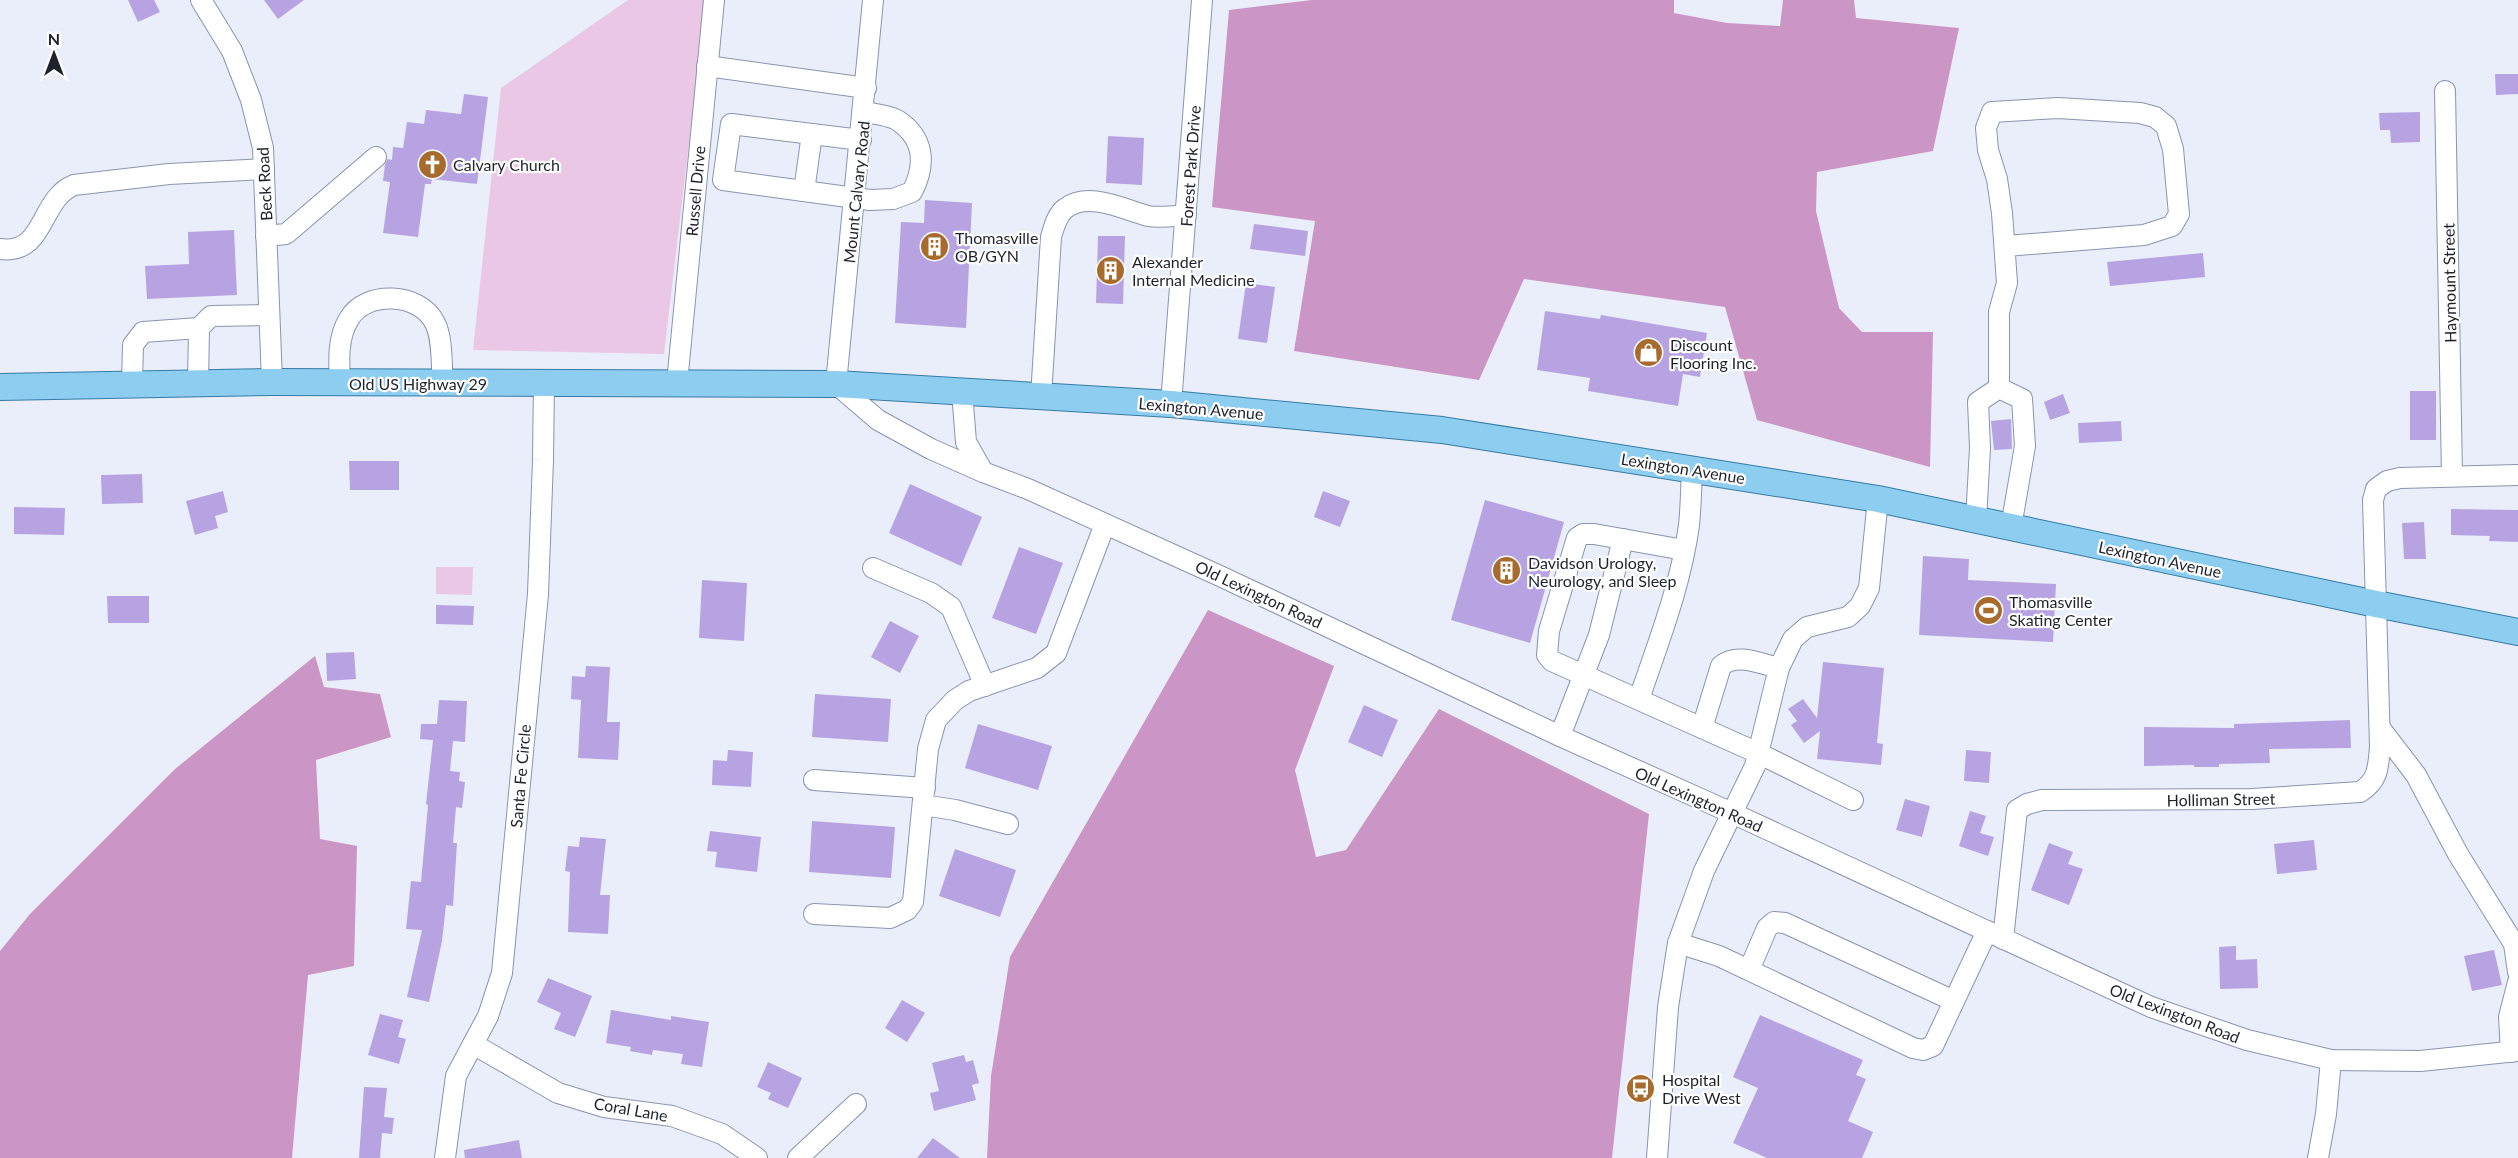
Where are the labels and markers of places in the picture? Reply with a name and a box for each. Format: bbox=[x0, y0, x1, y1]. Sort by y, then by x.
church icon: Calvary Church bbox=[416, 148, 448, 180]
place label: Calvary Church bbox=[453, 155, 560, 174]
place label: Thomasville OB/GYN bbox=[955, 228, 1038, 265]
building icon: Thomasville OB/GYN bbox=[918, 230, 950, 262]
place label: Alexander Internal Medicine bbox=[1132, 252, 1255, 289]
building icon: Alexander Internal Medicine bbox=[1095, 254, 1127, 286]
place label: Discount Flooring Inc. bbox=[1670, 335, 1757, 372]
shop icon: Discount Flooring Inc. bbox=[1633, 337, 1665, 369]
place label: Davidson Urology, Neurology, and Sleep bbox=[1528, 553, 1677, 590]
building icon: Davidson Urology, Neurology, and Sleep bbox=[1491, 555, 1523, 587]
place label: Thomasville Skating Center bbox=[2009, 592, 2113, 629]
sports icon: Thomasville Skating Center bbox=[1972, 594, 2004, 626]
place label: Hospital Drive West bbox=[1662, 1070, 1741, 1107]
bus stop icon: Hospital Drive West bbox=[1625, 1072, 1657, 1104]

